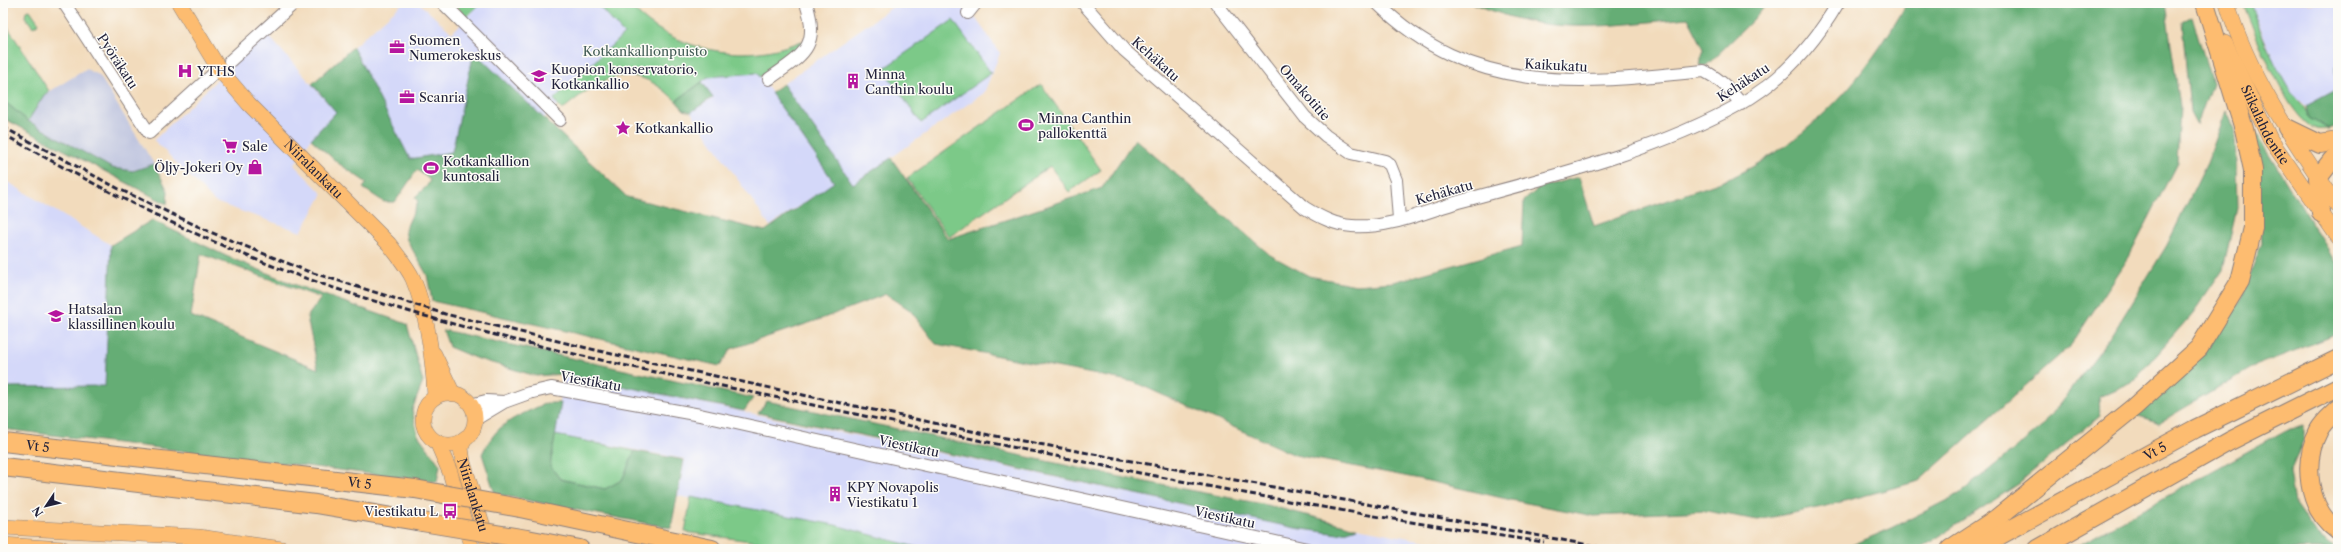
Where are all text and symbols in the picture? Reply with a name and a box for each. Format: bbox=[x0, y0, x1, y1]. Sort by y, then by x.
street label: Pyöräkatu bbox=[94, 30, 142, 92]
place label: Suomen Numerokeskus bbox=[409, 32, 502, 63]
street label: Kehäkatu bbox=[1129, 33, 1183, 85]
office icon: Suomen Numerokeskus bbox=[388, 38, 406, 56]
park label: Kotkankallionpuisto bbox=[583, 43, 707, 59]
street label: Kaikukatu bbox=[1524, 55, 1588, 75]
street label: Kehäkatu bbox=[1714, 59, 1772, 105]
place label: Kuopion konservatorio, Kotkankallio bbox=[551, 61, 697, 92]
street label: Omakotitie bbox=[1276, 61, 1334, 123]
hospital icon: YTHS bbox=[176, 62, 194, 80]
place label: YTHS bbox=[196, 63, 235, 79]
place label: Minna Canthin koulu bbox=[865, 66, 953, 97]
school or university icon: Kuopion konservatorio, Kotkankallio bbox=[530, 67, 548, 85]
building icon: Minna Canthin koulu bbox=[844, 72, 862, 90]
street label: Siikalahdentie bbox=[2238, 82, 2293, 167]
office icon: Scanria bbox=[398, 88, 416, 106]
place label: Scanria bbox=[419, 89, 465, 105]
place label: Minna Canthin pallokenttä bbox=[1038, 110, 1131, 141]
sports icon: Minna Canthin pallokenttä bbox=[1017, 116, 1035, 134]
place icon: Kotkankallio bbox=[614, 119, 632, 137]
place label: Kotkankallio bbox=[635, 120, 713, 136]
street label: Niiralankatu bbox=[281, 136, 347, 202]
supermarket icon: Sale bbox=[221, 137, 239, 155]
place label: Sale bbox=[242, 138, 268, 154]
place label: Kotkankallion kuntosali bbox=[443, 153, 529, 184]
shop icon: Öljy-Jokeri Oy bbox=[246, 158, 264, 176]
place label: Öljy-Jokeri Oy bbox=[154, 159, 244, 175]
sports icon: Kotkankallion kuntosali bbox=[422, 159, 440, 177]
street label: Kehäkatu bbox=[1414, 176, 1474, 208]
place label: Hatsalan klassillinen koulu bbox=[68, 301, 175, 332]
school or university icon: Hatsalan klassillinen koulu bbox=[47, 307, 65, 325]
street label: Viestikatu bbox=[558, 368, 623, 394]
street label: Viestikatu bbox=[876, 432, 941, 460]
street label: Vt 5 bbox=[24, 437, 50, 455]
street label: Vt 5 bbox=[2140, 438, 2169, 464]
street label: Niiralankatu bbox=[454, 456, 492, 534]
street label: Vt 5 bbox=[346, 473, 372, 492]
place label: KPY Novapolis Viestikatu 1 bbox=[846, 479, 939, 510]
building icon: KPY Novapolis Viestikatu 1 bbox=[826, 485, 844, 503]
north arrow bbox=[26, 486, 66, 526]
bus stop icon: Viestikatu L bbox=[441, 502, 459, 520]
text: N bbox=[29, 503, 46, 520]
place label: Viestikatu L bbox=[364, 503, 438, 519]
street label: Viestikatu bbox=[1192, 503, 1257, 531]

